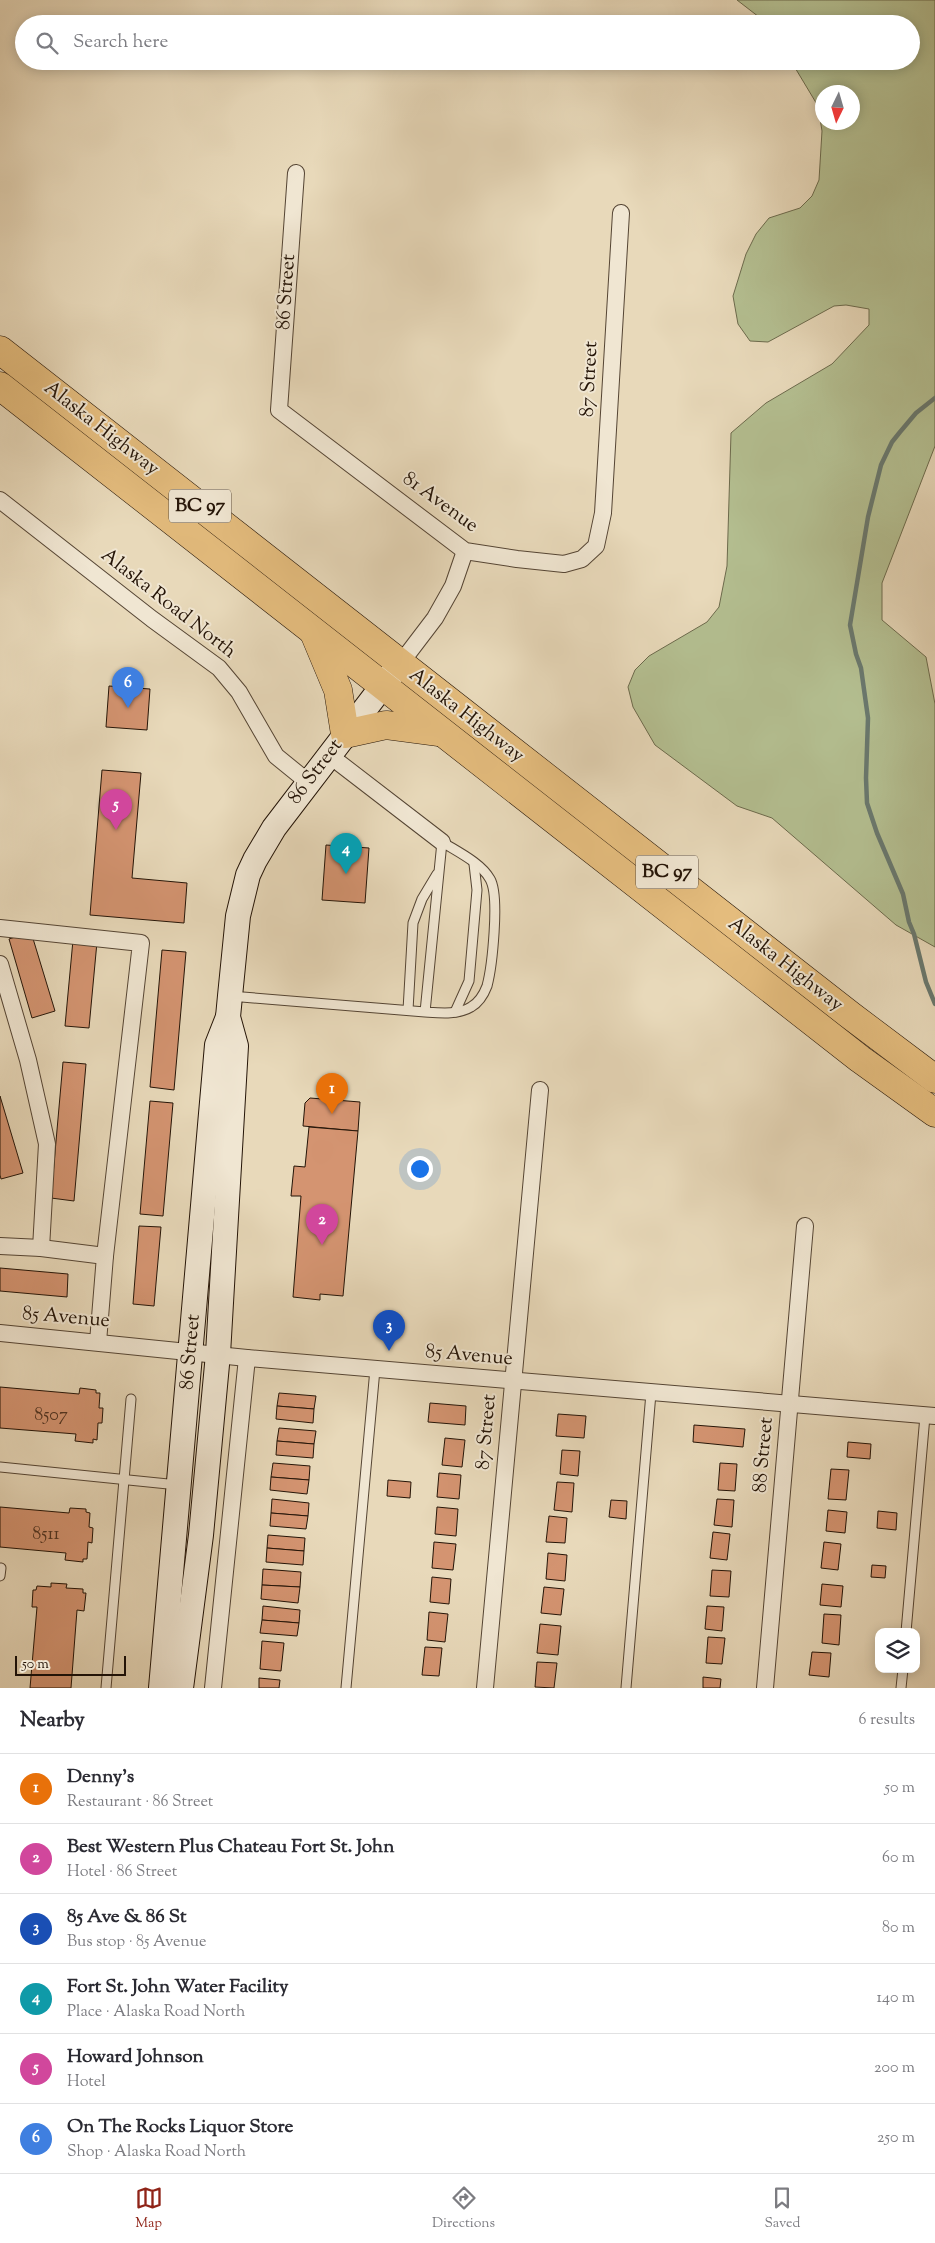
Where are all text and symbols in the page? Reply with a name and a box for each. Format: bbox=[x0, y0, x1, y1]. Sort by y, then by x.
search box bbox=[15, 15, 920, 70]
icon: search bbox=[33, 29, 61, 57]
text: Search here bbox=[73, 29, 168, 56]
north arrow bbox=[815, 85, 860, 130]
street label: 86 Street bbox=[270, 253, 304, 331]
street label: 87 Street bbox=[574, 340, 606, 418]
street label: Alaska Highway bbox=[37, 375, 165, 483]
street label: 81 Avenue bbox=[396, 465, 484, 541]
road number: BC 97 bbox=[169, 490, 231, 522]
street label: Alaska Road North bbox=[94, 542, 242, 666]
street label: Alaska Highway bbox=[402, 662, 530, 770]
pin: 6 bbox=[112, 667, 144, 708]
street label: 86 Street bbox=[282, 733, 350, 811]
pin: 5 bbox=[100, 789, 132, 830]
pin: 4 bbox=[330, 833, 362, 874]
road number: BC 97 bbox=[636, 856, 698, 889]
street label: Alaska Highway bbox=[721, 911, 849, 1019]
pin: 1 bbox=[316, 1073, 348, 1114]
your location bbox=[407, 1156, 433, 1182]
pin: 2 bbox=[306, 1204, 338, 1245]
street label: 85 Avenue bbox=[21, 1300, 111, 1336]
pin: 3 bbox=[373, 1310, 405, 1351]
street label: 86 Street bbox=[173, 1313, 209, 1391]
street label: 85 Avenue bbox=[424, 1338, 514, 1374]
street label: 87 Street bbox=[469, 1393, 505, 1471]
house number: 8507 bbox=[34, 1403, 68, 1429]
street label: 88 Street bbox=[746, 1416, 782, 1494]
house number: 8511 bbox=[32, 1522, 60, 1548]
map controls bbox=[875, 1628, 920, 1673]
button: layers bbox=[875, 1628, 920, 1673]
scale bar bbox=[15, 1653, 126, 1676]
text: 50 m bbox=[22, 1655, 49, 1675]
text: Nearby bbox=[20, 1706, 85, 1736]
text: 6 results bbox=[859, 1709, 915, 1732]
text: Denny's bbox=[67, 1764, 134, 1791]
text: 1 bbox=[33, 1777, 39, 1800]
text: 50 m bbox=[884, 1777, 915, 1800]
text: Restaurant · 86 Street bbox=[67, 1791, 213, 1814]
text: Best Western Plus Chateau Fort St. John bbox=[67, 1834, 395, 1861]
text: 2 bbox=[32, 1847, 40, 1870]
text: 60 m bbox=[882, 1847, 915, 1870]
text: Hotel · 86 Street bbox=[67, 1861, 177, 1884]
text: 85 Ave & 86 St bbox=[67, 1904, 187, 1931]
text: 3 bbox=[33, 1917, 39, 1940]
text: 80 m bbox=[882, 1917, 915, 1940]
text: Bus stop · 85 Avenue bbox=[67, 1931, 206, 1954]
text: Fort St. John Water Facility bbox=[67, 1974, 289, 2001]
text: 4 bbox=[32, 1987, 40, 2010]
text: 140 m bbox=[877, 1987, 915, 2010]
text: Place · Alaska Road North bbox=[67, 2001, 245, 2024]
text: Howard Johnson bbox=[67, 2044, 204, 2071]
text: 5 bbox=[33, 2057, 39, 2080]
text: 200 m bbox=[874, 2057, 915, 2080]
text: Hotel bbox=[67, 2071, 106, 2094]
text: On The Rocks Liquor Store bbox=[67, 2114, 293, 2141]
text: 6 bbox=[32, 2127, 40, 2150]
text: 250 m bbox=[877, 2127, 915, 2150]
text: Shop · Alaska Road North bbox=[67, 2141, 246, 2164]
tab: Map bbox=[135, 2184, 163, 2234]
tab: Directions bbox=[432, 2184, 495, 2234]
tab: Saved bbox=[764, 2184, 800, 2234]

